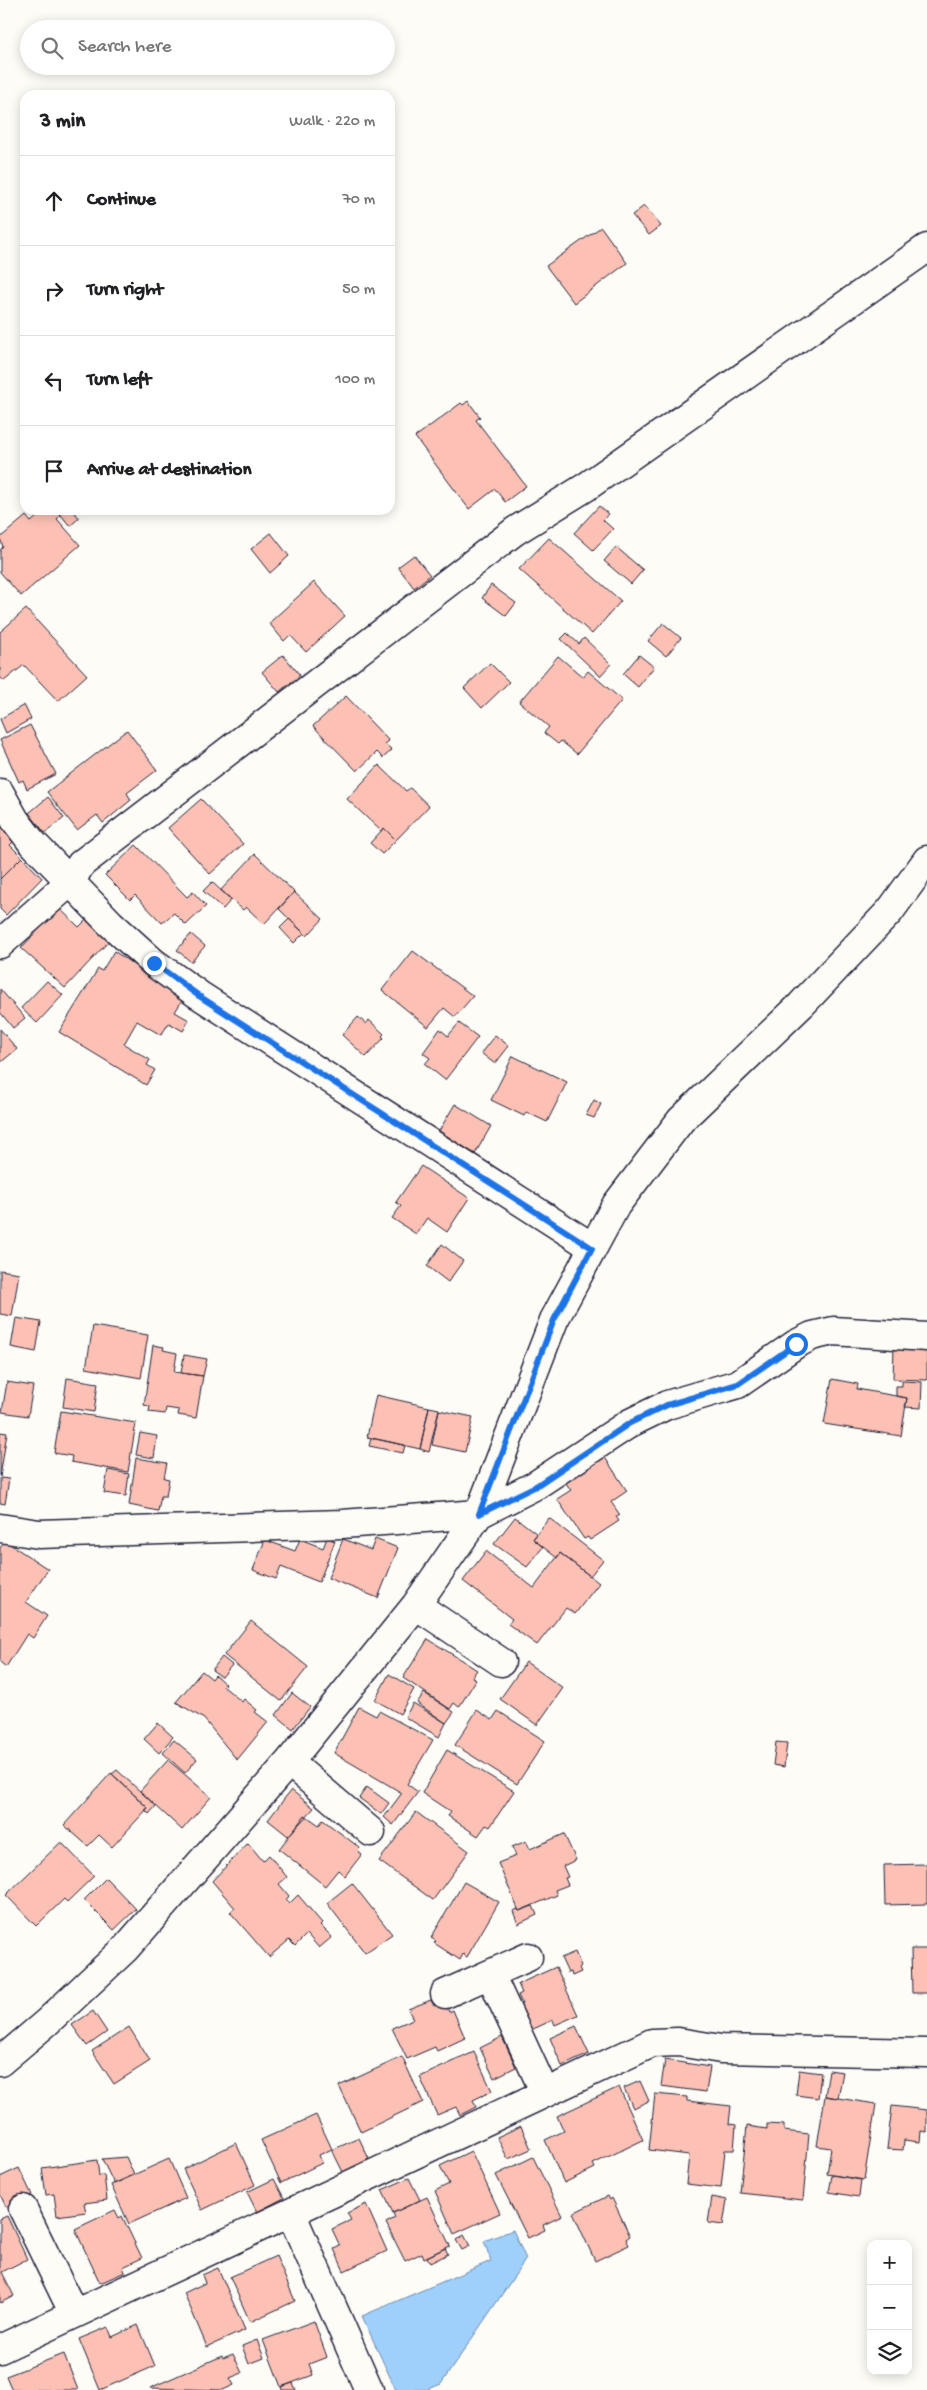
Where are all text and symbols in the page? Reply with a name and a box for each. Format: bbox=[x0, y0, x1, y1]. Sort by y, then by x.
search box bbox=[20, 20, 395, 75]
icon: search bbox=[38, 34, 66, 62]
text: Search here bbox=[78, 36, 172, 59]
text: 3 min bbox=[40, 110, 85, 135]
text: Walk · 220 m bbox=[289, 113, 375, 132]
icon: ahead bbox=[40, 187, 68, 215]
text: Continue bbox=[87, 189, 156, 212]
text: 70 m bbox=[342, 191, 375, 210]
icon: right bbox=[40, 277, 68, 305]
text: Turn right bbox=[87, 279, 163, 302]
text: 50 m bbox=[342, 281, 375, 300]
icon: left bbox=[40, 367, 68, 395]
text: Turn left bbox=[87, 369, 151, 392]
text: 100 m bbox=[335, 371, 375, 390]
icon: arrive bbox=[40, 457, 68, 485]
text: Arrive at destination bbox=[87, 459, 251, 482]
route end bbox=[143, 952, 166, 975]
route start bbox=[785, 1333, 808, 1356]
map controls bbox=[867, 2240, 912, 2375]
button: + bbox=[867, 2240, 912, 2285]
button: − bbox=[867, 2285, 912, 2330]
button: layers bbox=[867, 2330, 912, 2375]

